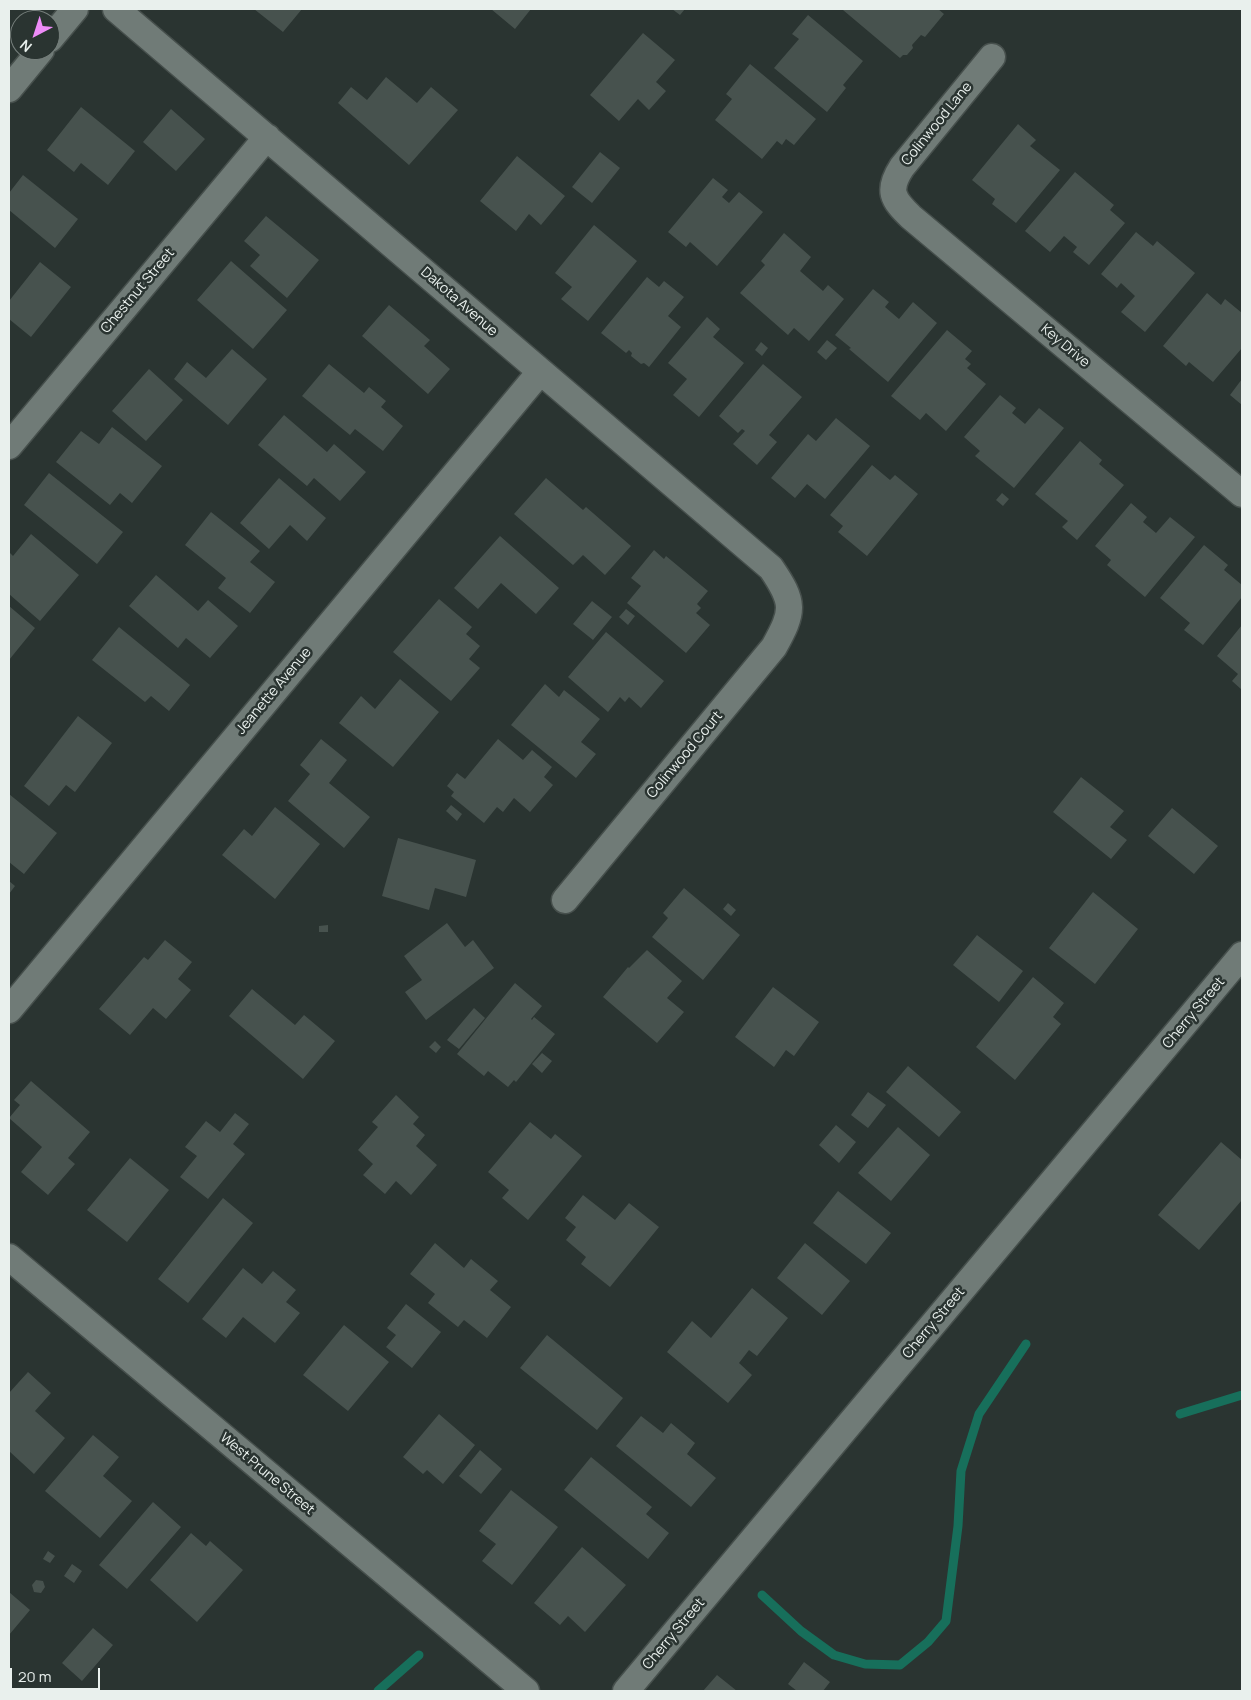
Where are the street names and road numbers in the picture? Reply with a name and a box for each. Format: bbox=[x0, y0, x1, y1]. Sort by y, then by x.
street label: Colinwood Lane bbox=[898, 79, 976, 169]
street label: Chestnut Street bbox=[98, 245, 178, 337]
street label: Dakota Avenue bbox=[417, 264, 501, 340]
street label: Key Drive bbox=[1037, 321, 1093, 371]
street label: Jeanette Avenue bbox=[233, 644, 315, 738]
street label: Colinwood Court bbox=[644, 708, 726, 802]
street label: Cherry Street bbox=[1159, 974, 1229, 1052]
street label: Cherry Street bbox=[899, 1284, 969, 1362]
street label: West Prune Street bbox=[216, 1430, 318, 1518]
street label: Cherry Street bbox=[639, 1595, 709, 1673]

